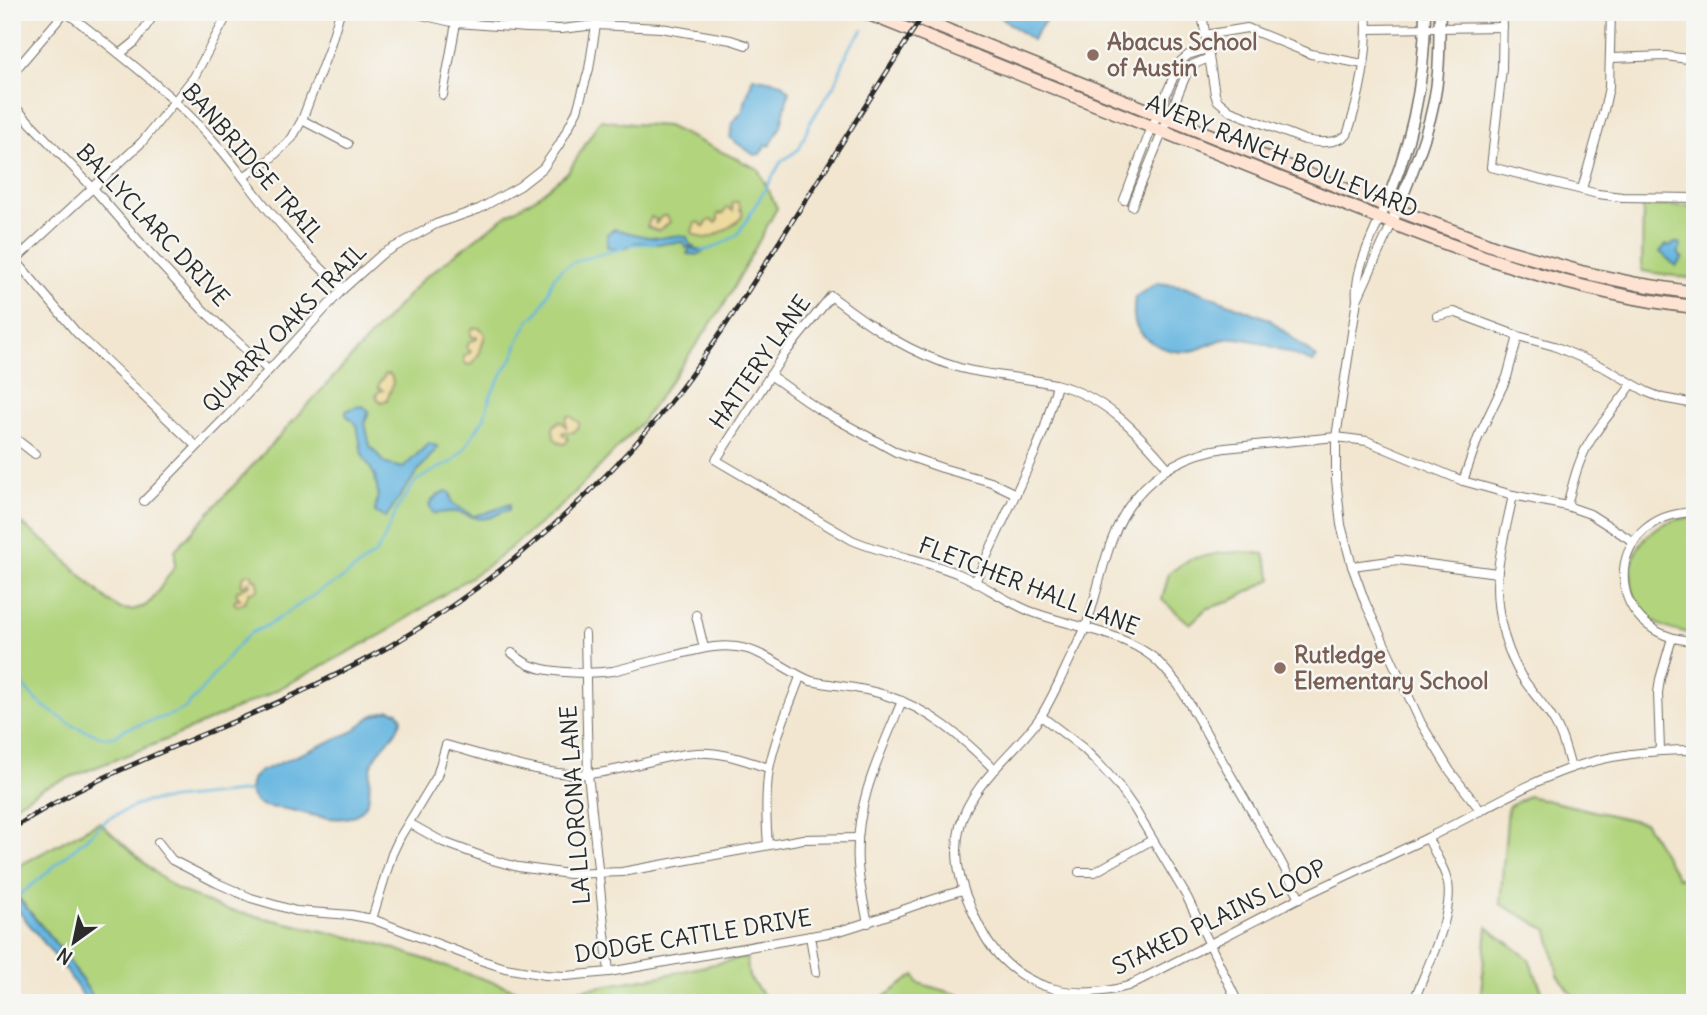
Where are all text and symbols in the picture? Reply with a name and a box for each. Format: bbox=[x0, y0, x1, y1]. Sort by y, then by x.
place label: Abacus School of Austin bbox=[1107, 27, 1257, 82]
marker: Abacus School of Austin bbox=[1085, 47, 1101, 63]
street label: BANBRIDGE TRAIL bbox=[176, 77, 330, 248]
street label: AVERY RANCH BOULEVARD bbox=[1142, 88, 1422, 223]
street label: BALLYCLARC DRIVE bbox=[71, 137, 236, 312]
street label: QUARRY OAKS TRAIL bbox=[195, 237, 372, 418]
street label: HATTERY LANE bbox=[703, 289, 817, 434]
street label: FLETCHER HALL LANE bbox=[915, 530, 1144, 641]
place label: Rutledge Elementary School bbox=[1294, 640, 1488, 695]
marker: Rutledge Elementary School bbox=[1272, 660, 1288, 676]
street label: LA LLORONA LANE bbox=[553, 704, 596, 906]
street label: STAKED PLAINS LOOP bbox=[1107, 852, 1331, 981]
street label: DODGE CATTLE DRIVE bbox=[572, 902, 813, 969]
north arrow bbox=[38, 906, 108, 976]
text: N bbox=[53, 943, 77, 970]

